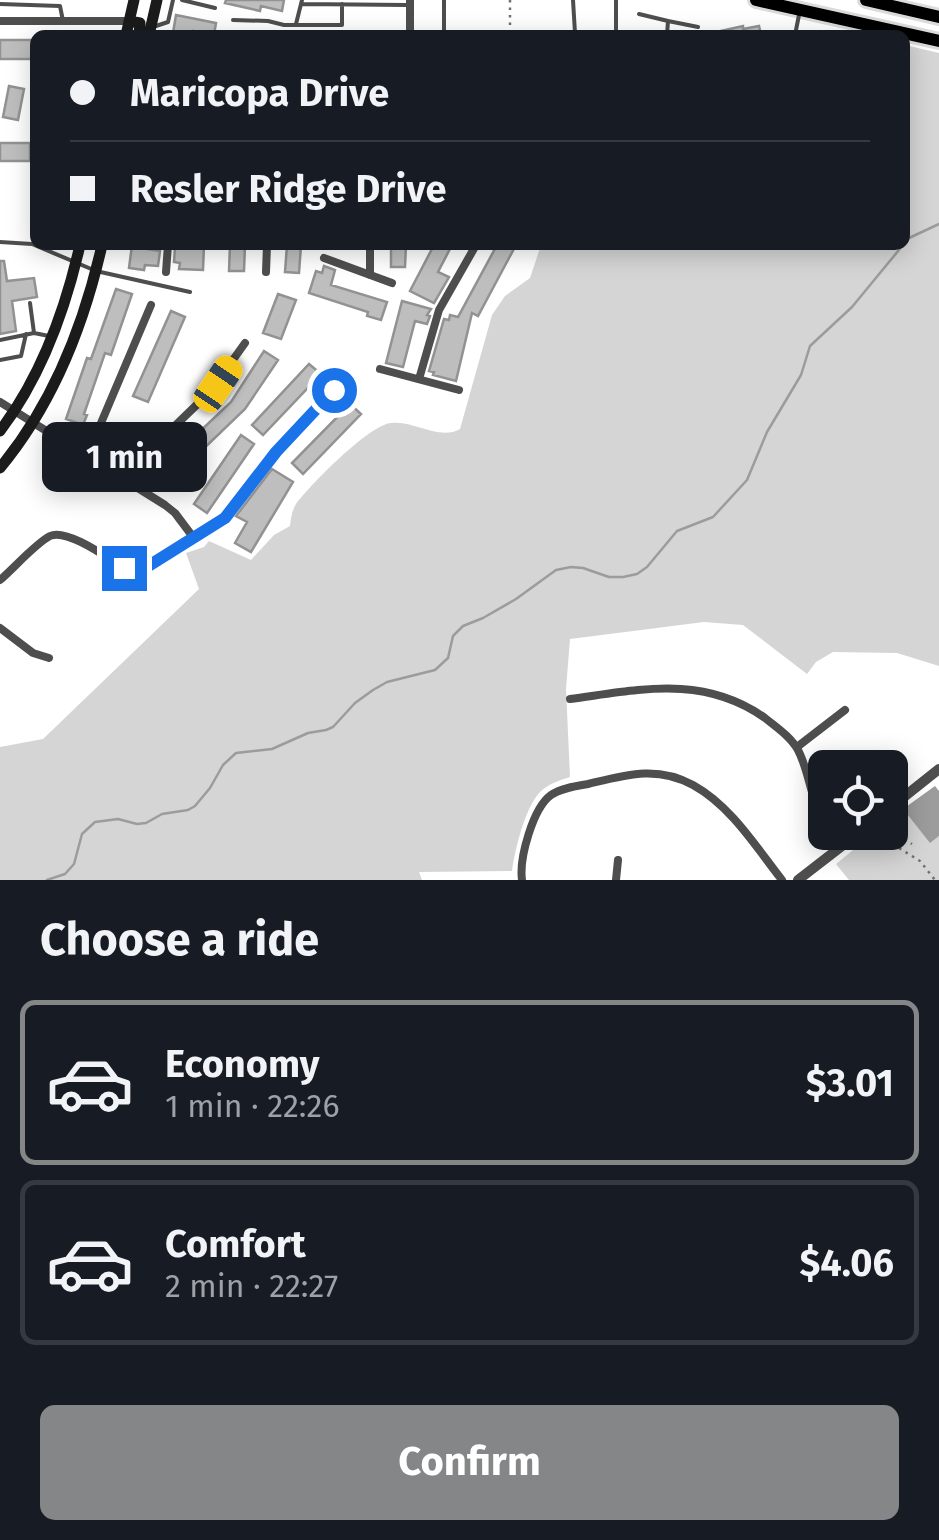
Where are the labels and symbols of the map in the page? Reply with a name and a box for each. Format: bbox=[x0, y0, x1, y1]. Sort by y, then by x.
car bbox=[189, 351, 247, 417]
route start bbox=[312, 368, 357, 413]
callout: 1 min bbox=[42, 423, 206, 493]
route end bbox=[102, 546, 147, 591]

